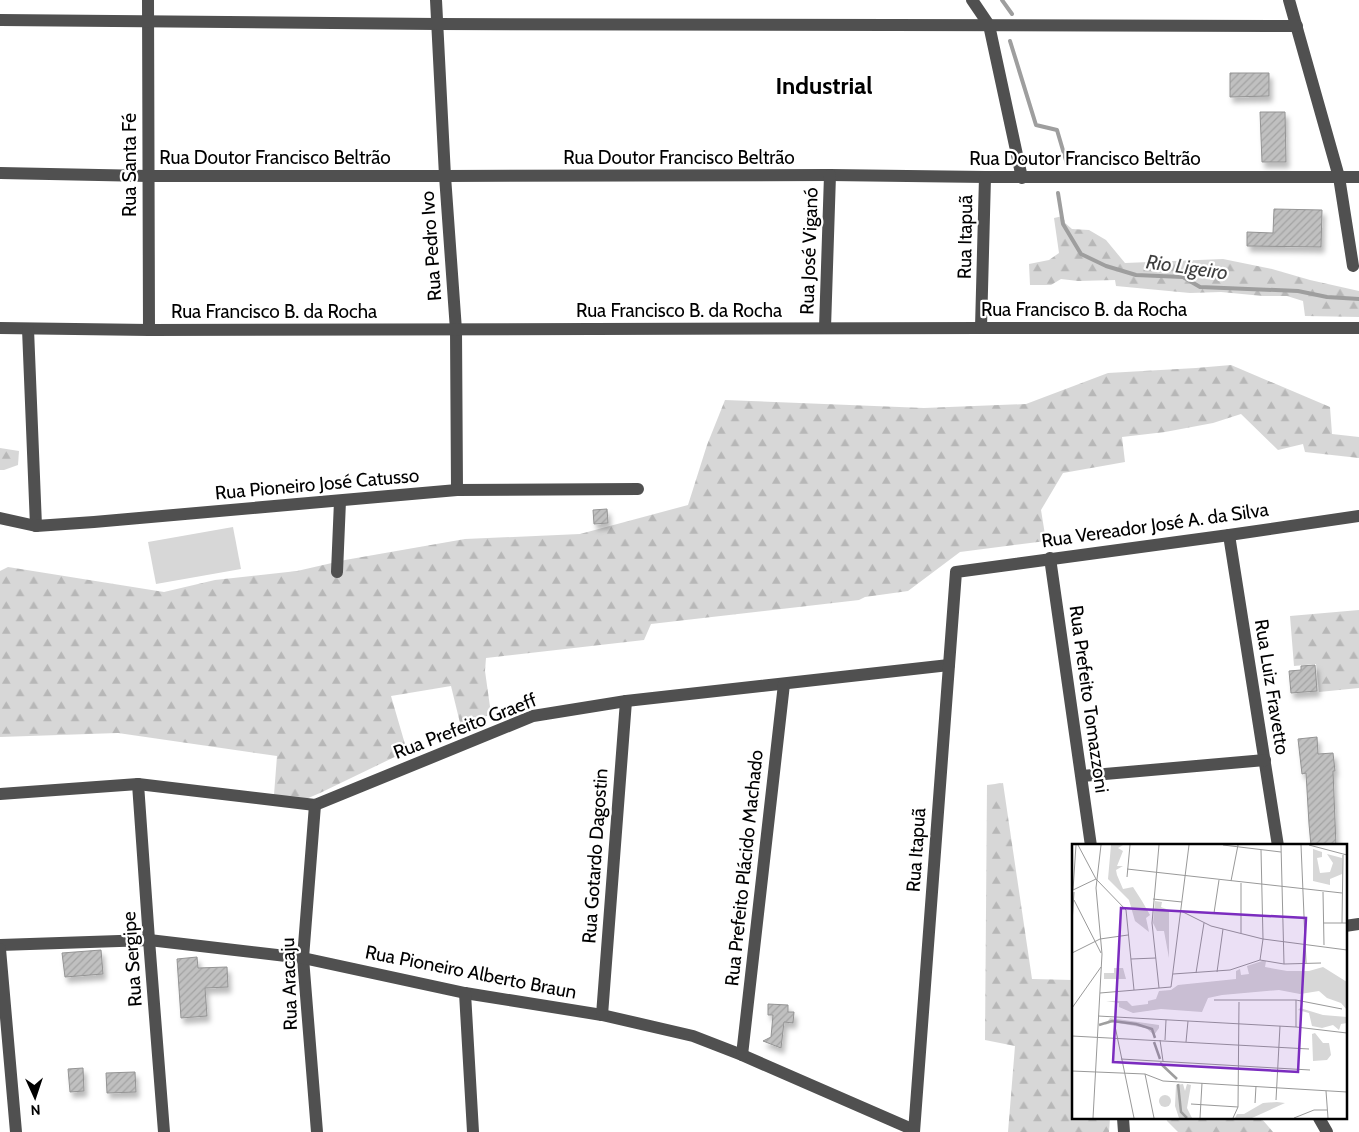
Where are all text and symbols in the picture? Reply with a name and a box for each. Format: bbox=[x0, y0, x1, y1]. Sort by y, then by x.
district label: Industrial bbox=[775, 71, 873, 100]
street label: Rua Santa Fé bbox=[118, 113, 141, 217]
street label: Rua Doutor Francisco Beltrão bbox=[159, 146, 391, 169]
street label: Rua Doutor Francisco Beltrão bbox=[563, 146, 795, 169]
street label: Rua Doutor Francisco Beltrão bbox=[969, 147, 1201, 170]
street label: Rua José Viganó bbox=[795, 187, 823, 315]
street label: Rua Pedro Ivo bbox=[416, 190, 446, 302]
street label: Rua Itapuã bbox=[953, 195, 977, 279]
water label: Rio Ligeiro bbox=[1145, 249, 1229, 285]
street label: Rua Francisco B. da Rocha bbox=[981, 298, 1187, 321]
street label: Rua Francisco B. da Rocha bbox=[576, 299, 782, 322]
street label: Rua Francisco B. da Rocha bbox=[171, 300, 377, 323]
street label: Rua Pioneiro José Catusso bbox=[214, 464, 420, 504]
street label: Rua Vereador José A. da Silva bbox=[1040, 498, 1270, 552]
street label: Rua Prefeito Tomazzoni bbox=[1064, 604, 1114, 794]
street label: Rua Luiz Fravetto bbox=[1250, 618, 1294, 756]
street label: Rua Prefeito Graeff bbox=[390, 688, 541, 764]
street label: Rua Prefeito Plácido Machado bbox=[720, 749, 768, 987]
street label: Rua Gotardo Dagostin bbox=[577, 768, 613, 944]
street label: Rua Itapuã bbox=[902, 807, 930, 893]
inset map bbox=[1072, 844, 1346, 1120]
street label: Rua Sergipe bbox=[117, 910, 147, 1007]
street label: Rua Aracaju bbox=[276, 937, 302, 1031]
street label: Rua Pioneiro Alberto Braun bbox=[363, 940, 579, 1004]
north arrow bbox=[10, 1072, 60, 1122]
text: N bbox=[30, 1101, 41, 1119]

